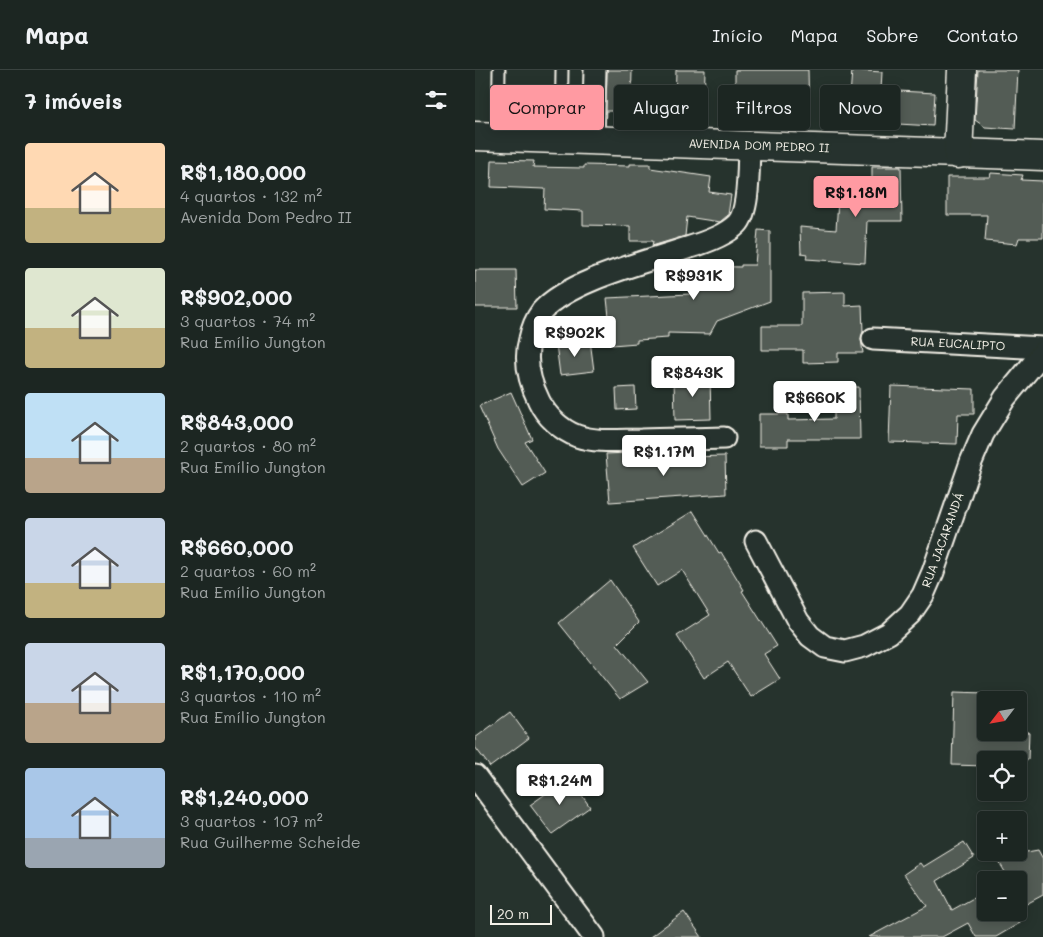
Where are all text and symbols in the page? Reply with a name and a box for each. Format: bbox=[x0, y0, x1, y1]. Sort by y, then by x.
text: Mapa bbox=[25, 19, 89, 50]
text: Início bbox=[712, 23, 762, 47]
text: Mapa bbox=[790, 23, 838, 47]
text: Sobre bbox=[866, 23, 919, 47]
text: Contato bbox=[947, 23, 1018, 47]
chip: Comprar bbox=[490, 85, 604, 130]
chip: Alugar bbox=[614, 85, 708, 130]
chip: Filtros bbox=[718, 85, 810, 130]
chip: Novo bbox=[820, 85, 900, 130]
icon: filters bbox=[422, 86, 450, 114]
text: 7 imóveis bbox=[25, 87, 122, 114]
street label: AVENIDA DOM PEDRO II bbox=[688, 135, 830, 155]
text: R$1,180,000 bbox=[180, 158, 306, 185]
icon: home bbox=[65, 163, 125, 223]
pin: R$1.18M bbox=[810, 176, 902, 218]
text: R$1.18M bbox=[825, 181, 887, 202]
text: 4 quartos · 132 m² bbox=[180, 185, 322, 206]
text: Avenida Dom Pedro II bbox=[180, 206, 352, 227]
pin: R$931K bbox=[653, 258, 735, 301]
text: R$931K bbox=[665, 264, 723, 285]
text: R$902,000 bbox=[180, 283, 292, 310]
icon: home bbox=[65, 288, 125, 348]
text: 3 quartos · 74 m² bbox=[180, 310, 315, 331]
pin: R$902K bbox=[534, 316, 616, 358]
text: R$902K bbox=[545, 321, 605, 342]
text: Rua Emílio Jungton bbox=[180, 331, 326, 352]
street label: RUA EUCALIPTO bbox=[910, 333, 1006, 353]
pin: R$843K bbox=[652, 356, 734, 398]
text: R$843K bbox=[662, 361, 724, 382]
pin: R$660K bbox=[774, 380, 856, 423]
text: R$660K bbox=[784, 386, 846, 407]
text: R$843,000 bbox=[180, 408, 293, 435]
icon: home bbox=[65, 413, 125, 473]
pin: R$1.17M bbox=[618, 434, 710, 477]
text: 2 quartos · 80 m² bbox=[180, 435, 316, 456]
text: R$1.17M bbox=[633, 440, 695, 461]
text: Rua Emílio Jungton bbox=[180, 456, 326, 477]
street label: RUA JACARANDÁ bbox=[917, 490, 967, 590]
text: R$660,000 bbox=[180, 533, 293, 560]
icon: home bbox=[65, 538, 125, 598]
text: 2 quartos · 60 m² bbox=[180, 560, 316, 581]
text: Rua Emílio Jungton bbox=[180, 581, 326, 602]
text: R$1,170,000 bbox=[180, 658, 305, 685]
icon: home bbox=[65, 663, 125, 723]
text: 3 quartos · 110 m² bbox=[180, 685, 321, 706]
north arrow bbox=[977, 691, 1027, 741]
map controls bbox=[977, 691, 1027, 921]
text: Rua Emílio Jungton bbox=[180, 706, 326, 727]
button: locate bbox=[977, 751, 1027, 801]
pin: R$1.24M bbox=[514, 764, 606, 806]
text: R$1.24M bbox=[527, 769, 593, 790]
text: R$1,240,000 bbox=[180, 783, 309, 810]
icon: home bbox=[65, 788, 125, 848]
text: 3 quartos · 107 m² bbox=[180, 810, 323, 831]
button: + bbox=[977, 811, 1027, 861]
text: Rua Guilherme Scheide bbox=[180, 831, 361, 852]
button: − bbox=[977, 871, 1027, 921]
scale bar bbox=[490, 902, 553, 925]
text: 20 m bbox=[497, 904, 529, 923]

